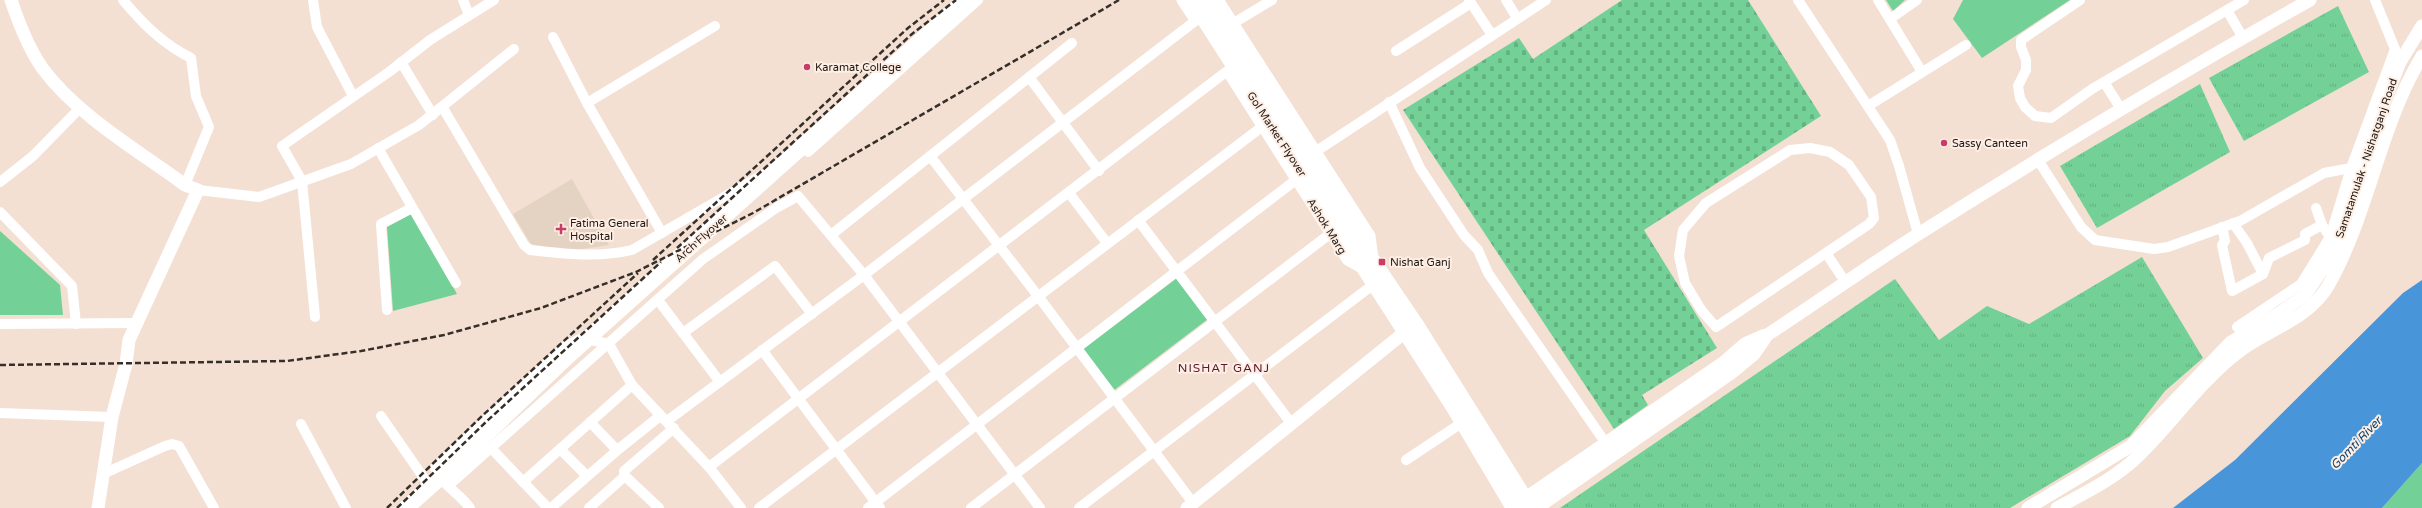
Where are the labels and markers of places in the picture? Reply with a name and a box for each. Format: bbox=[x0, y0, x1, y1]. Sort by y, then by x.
place label: Karamat College bbox=[815, 61, 901, 74]
marker: Karamat College bbox=[802, 62, 812, 72]
place label: Sassy Canteen bbox=[1952, 137, 2028, 150]
marker: Sassy Canteen bbox=[1939, 138, 1949, 148]
place label: Fatima General Hospital bbox=[570, 217, 649, 243]
marker: Fatima General Hospital bbox=[555, 223, 567, 235]
place label: Nishat Ganj bbox=[1390, 256, 1451, 269]
marker: Nishat Ganj bbox=[1377, 257, 1387, 267]

